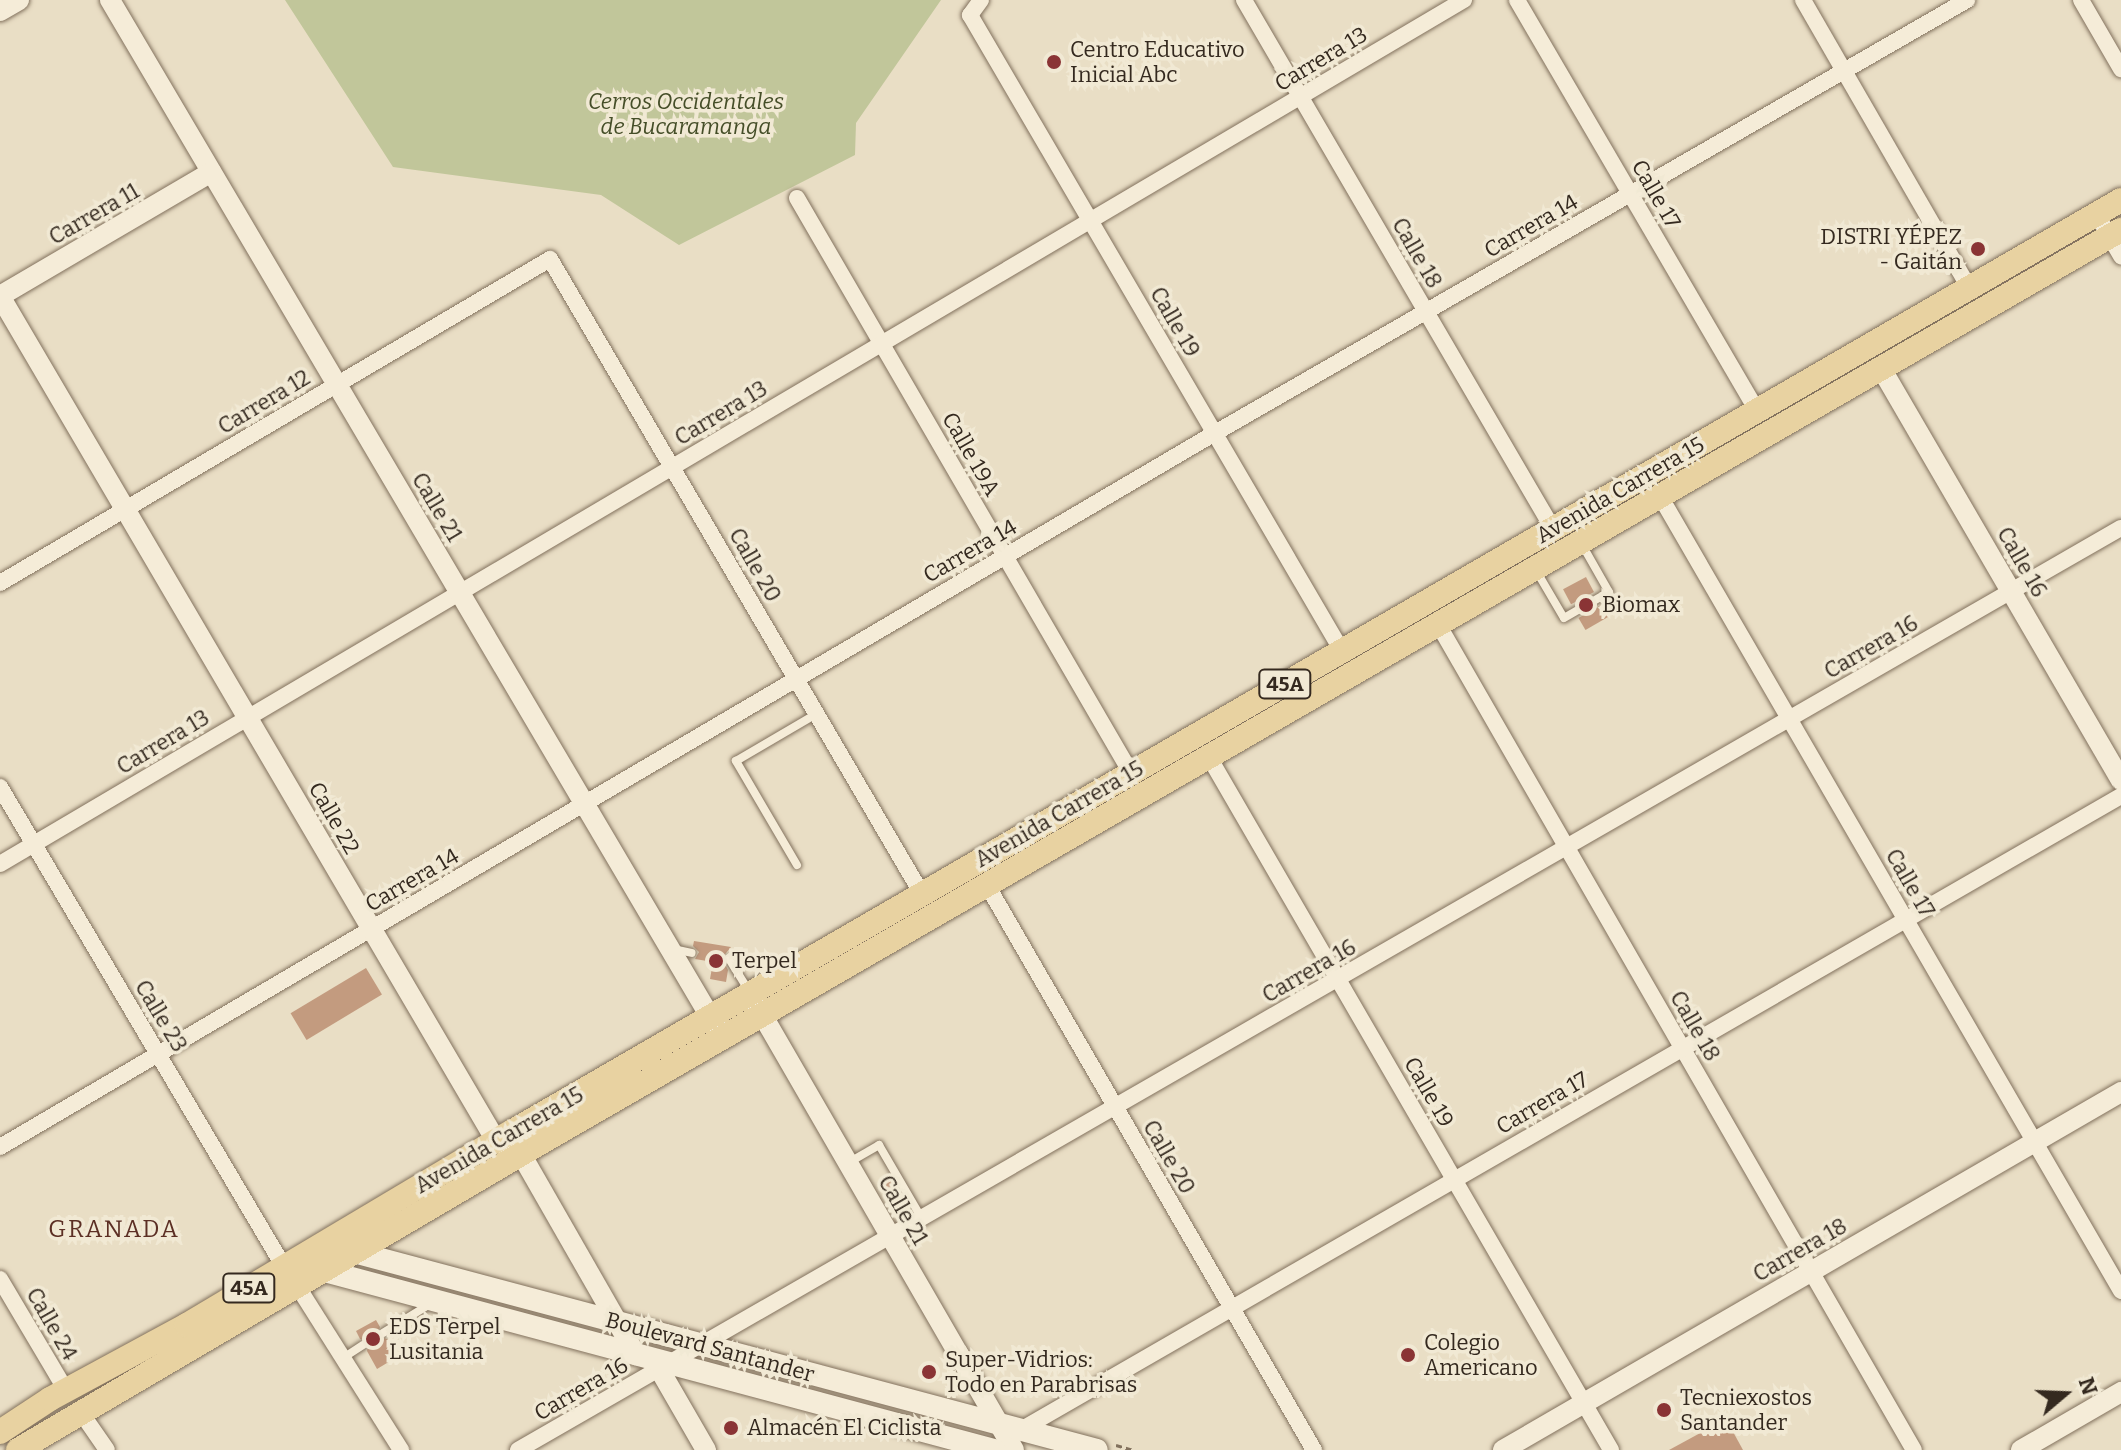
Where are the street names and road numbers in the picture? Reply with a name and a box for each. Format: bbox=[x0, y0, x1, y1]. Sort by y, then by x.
street label: Carrera 13 bbox=[1270, 21, 1372, 97]
street label: Calle 17 bbox=[1626, 155, 1686, 233]
street label: Carrera 11 bbox=[44, 178, 144, 250]
street label: Carrera 14 bbox=[1480, 189, 1582, 263]
street label: Calle 18 bbox=[1386, 213, 1448, 293]
street label: Calle 19 bbox=[1144, 282, 1206, 362]
street label: Carrera 12 bbox=[213, 364, 315, 440]
street label: Carrera 13 bbox=[670, 375, 772, 451]
street label: Calle 19A bbox=[936, 407, 1006, 501]
street label: Avenida Carrera 15 bbox=[1531, 431, 1709, 549]
street label: Calle 21 bbox=[406, 468, 468, 546]
street label: Carrera 14 bbox=[919, 514, 1021, 588]
street label: Calle 16 bbox=[1991, 522, 2053, 602]
street label: Calle 20 bbox=[723, 523, 787, 607]
street label: Carrera 16 bbox=[1819, 610, 1923, 684]
road number: 45A bbox=[1257, 668, 1313, 700]
street label: Carrera 13 bbox=[112, 704, 214, 780]
street label: Avenida Carrera 15 bbox=[970, 755, 1148, 873]
street label: Calle 22 bbox=[303, 777, 365, 859]
street label: Carrera 14 bbox=[361, 843, 463, 917]
street label: Calle 17 bbox=[1880, 844, 1940, 922]
street label: Carrera 16 bbox=[1257, 934, 1361, 1008]
street label: Calle 23 bbox=[129, 975, 193, 1057]
street label: Calle 18 bbox=[1664, 986, 1726, 1066]
street label: Calle 19 bbox=[1398, 1052, 1460, 1132]
street label: Carrera 17 bbox=[1491, 1066, 1593, 1140]
street label: Avenida Carrera 15 bbox=[410, 1081, 588, 1199]
street label: Calle 20 bbox=[1137, 1115, 1201, 1199]
street label: Calle 21 bbox=[873, 1171, 933, 1249]
street label: Carrera 18 bbox=[1748, 1213, 1852, 1287]
road number: 45A bbox=[221, 1272, 277, 1304]
street label: Calle 24 bbox=[21, 1283, 83, 1365]
street label: Boulevard Santander bbox=[603, 1306, 817, 1388]
street label: Carrera 16 bbox=[529, 1352, 633, 1426]

